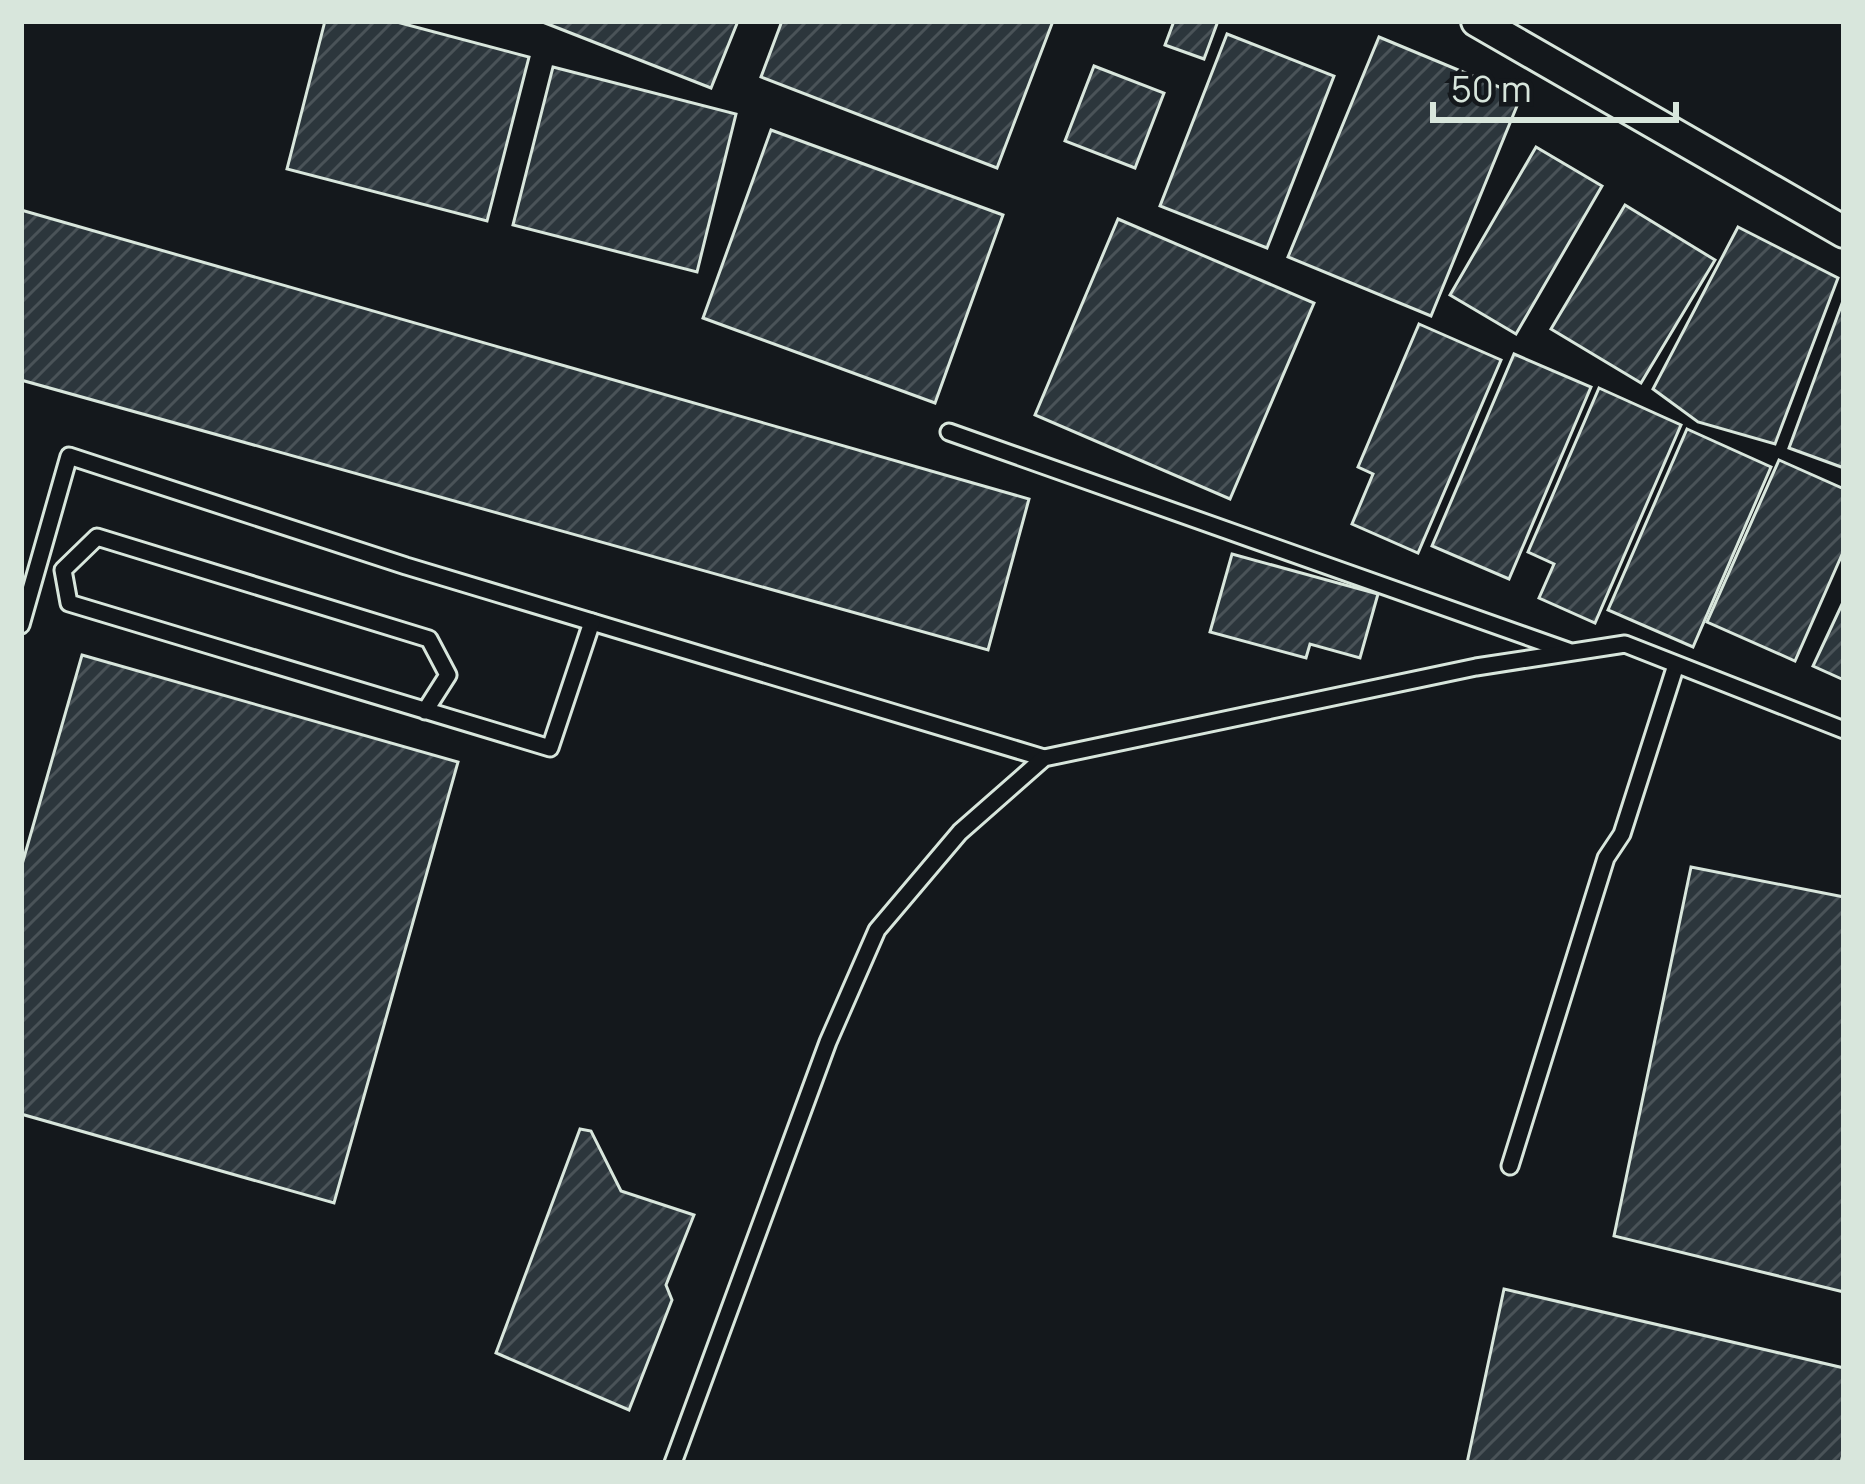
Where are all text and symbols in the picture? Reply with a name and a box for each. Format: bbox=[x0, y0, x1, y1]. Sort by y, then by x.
scale bar bbox=[1433, 48, 1676, 122]
text: 50 m bbox=[1451, 64, 1531, 113]

